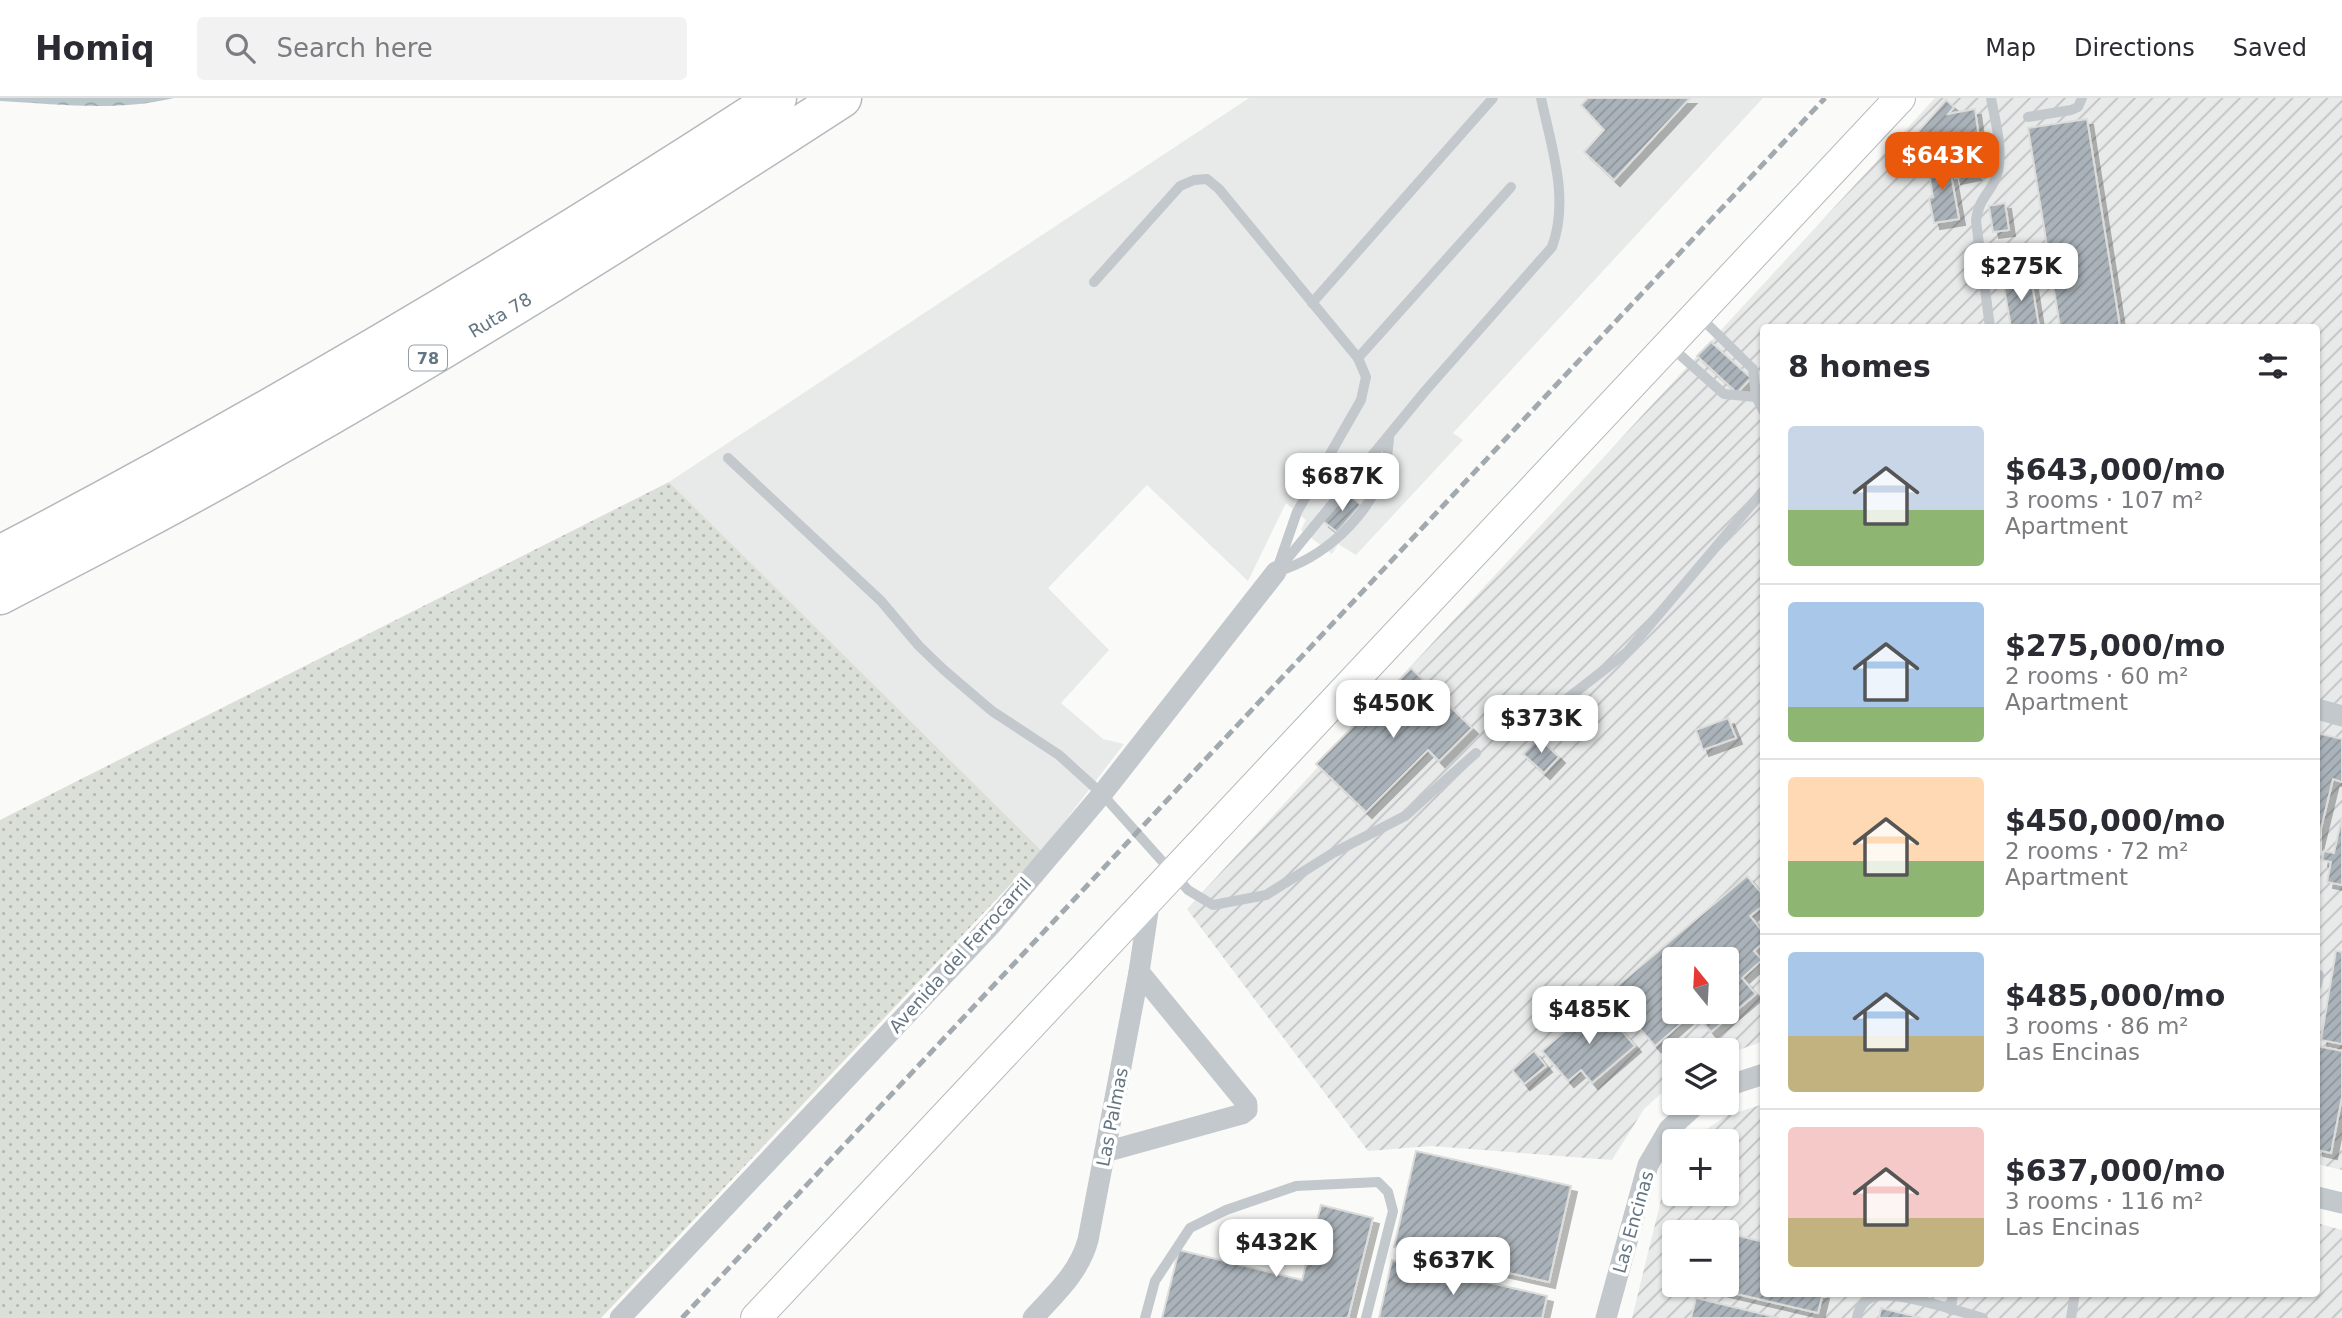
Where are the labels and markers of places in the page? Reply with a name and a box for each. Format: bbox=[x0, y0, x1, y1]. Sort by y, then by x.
pin: $643K bbox=[1893, 132, 1991, 192]
pin: $275K bbox=[1972, 244, 2070, 303]
pin: $687K bbox=[1293, 454, 1391, 513]
pin: $450K bbox=[1344, 680, 1442, 740]
pin: $373K bbox=[1492, 696, 1590, 755]
pin: $485K bbox=[1540, 986, 1638, 1046]
pin: $432K bbox=[1227, 1220, 1325, 1279]
pin: $637K bbox=[1404, 1238, 1502, 1297]

